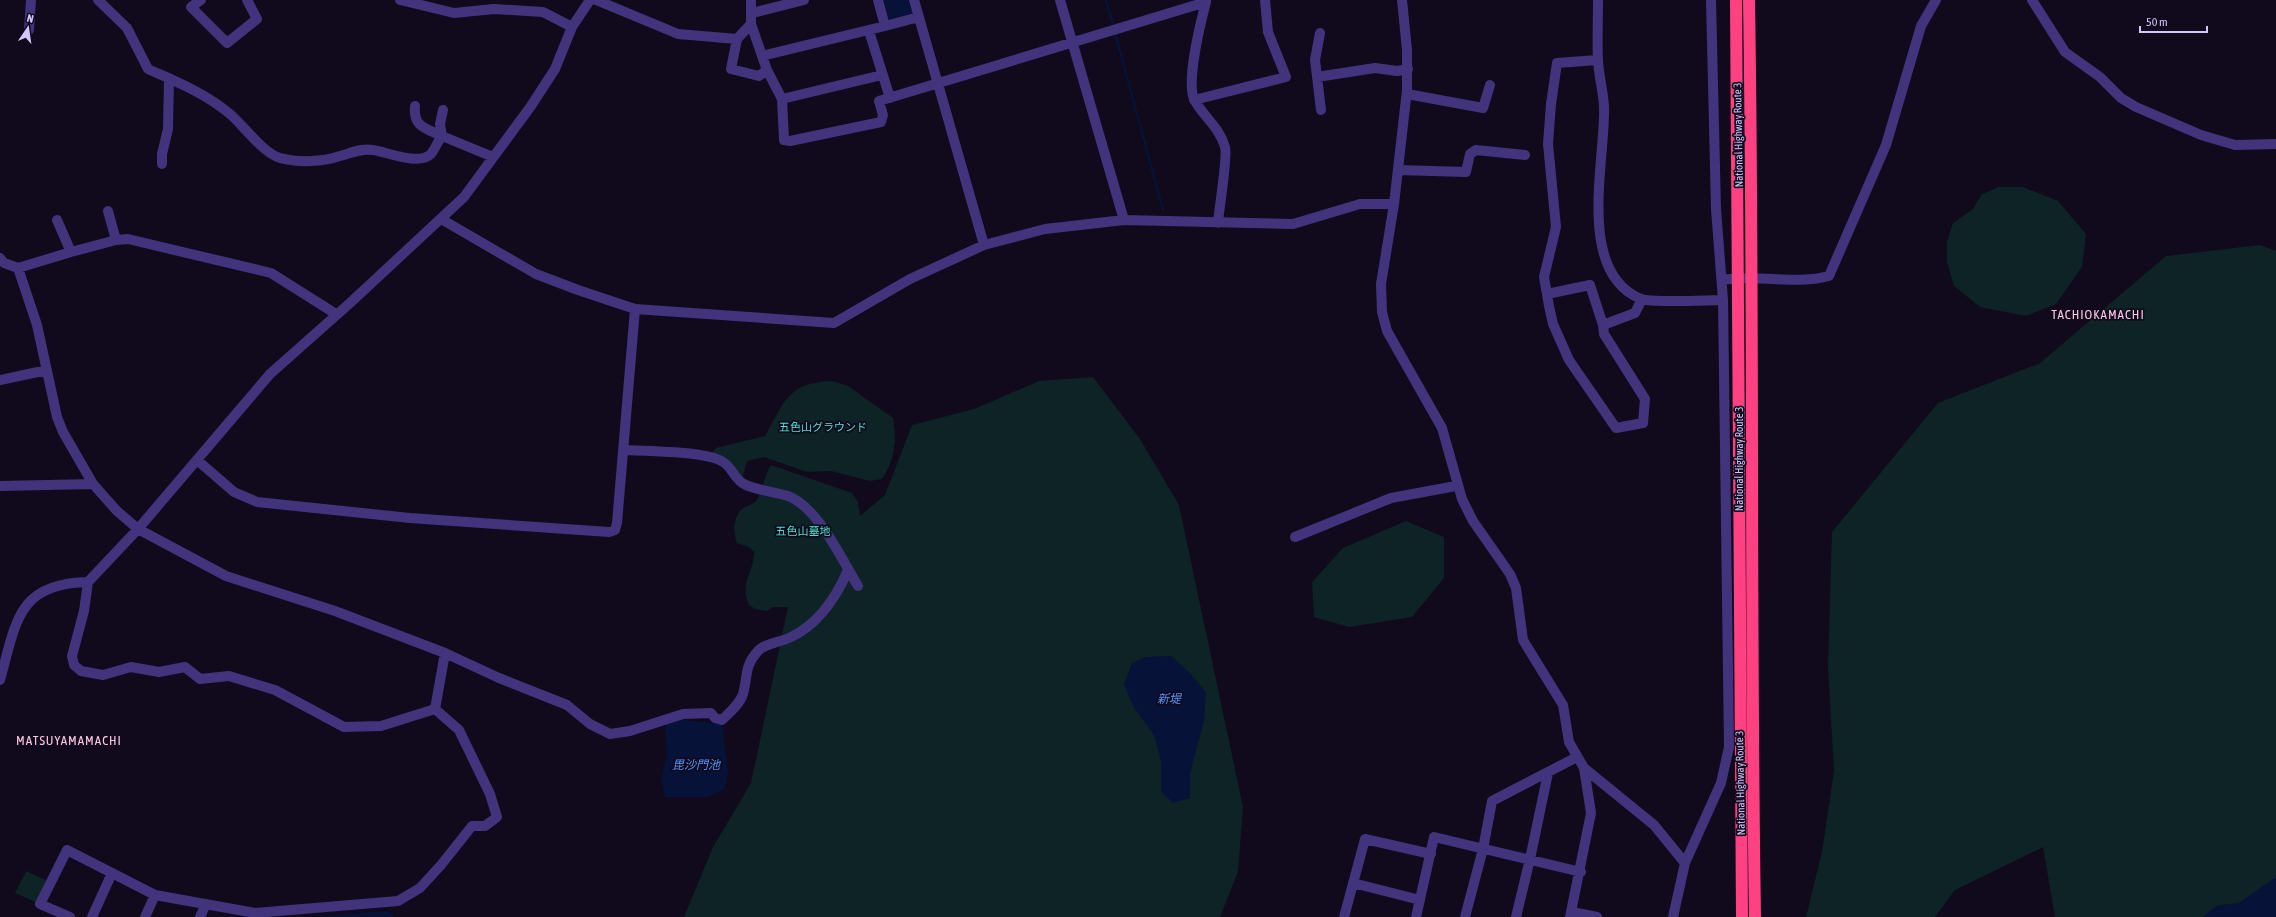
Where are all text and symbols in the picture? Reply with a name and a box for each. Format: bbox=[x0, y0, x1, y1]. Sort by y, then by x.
north arrow bbox=[8, 8, 48, 48]
scale bar bbox=[2140, 8, 2207, 34]
text: N bbox=[26, 12, 35, 25]
text: 50 m bbox=[2146, 15, 2168, 29]
street label: National Highway Route 3 bbox=[1731, 83, 1745, 187]
district label: TACHIOKAMACHI bbox=[2051, 307, 2145, 322]
street label: National Highway Route 3 bbox=[1733, 407, 1745, 511]
park label: 五色山グラウンド bbox=[779, 421, 867, 433]
park label: 五色山墓地 bbox=[776, 525, 831, 537]
water label: 新堤 bbox=[1157, 692, 1183, 706]
street label: National Highway Route 3 bbox=[1733, 731, 1747, 835]
district label: MATSUYAMAMACHI bbox=[16, 733, 122, 748]
water label: 毘沙門池 bbox=[672, 758, 721, 772]

